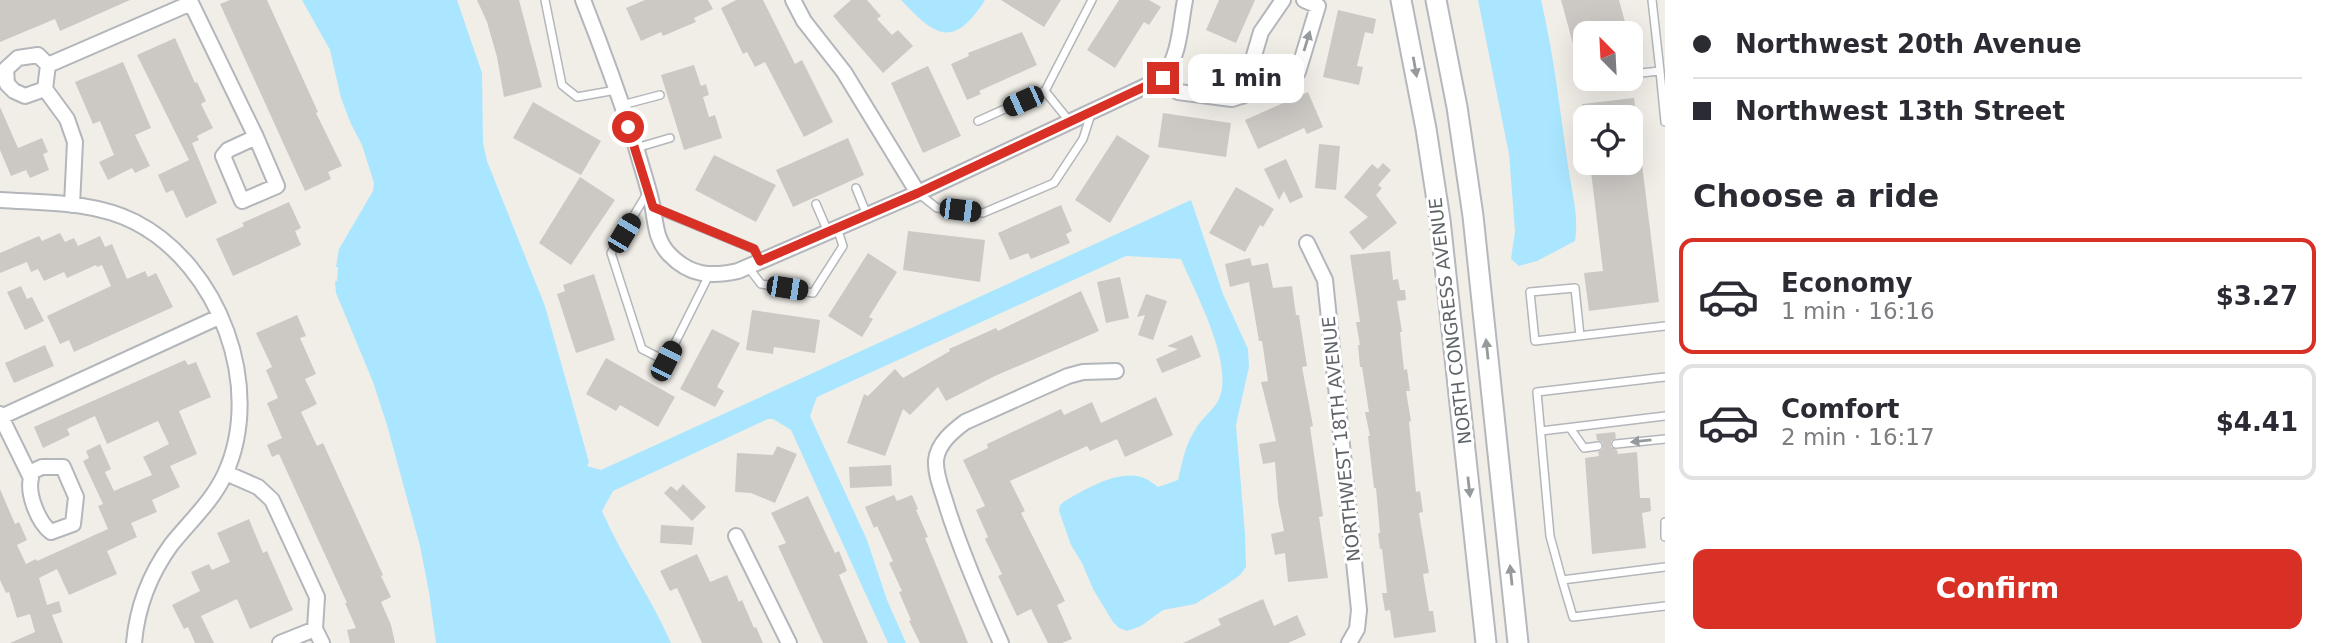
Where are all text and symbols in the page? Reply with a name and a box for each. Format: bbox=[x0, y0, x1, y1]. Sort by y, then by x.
north arrow bbox=[1573, 21, 1643, 91]
map controls bbox=[1573, 21, 1643, 175]
text: Northwest 20th Avenue bbox=[1735, 29, 2082, 59]
one-way arrow bbox=[1303, 31, 1313, 52]
callout: 1 min bbox=[1188, 54, 1303, 102]
one-way arrow bbox=[1409, 56, 1420, 78]
route end bbox=[1147, 62, 1179, 94]
text: 1 min bbox=[1210, 65, 1282, 91]
car bbox=[1000, 83, 1047, 119]
text: Northwest 13th Street bbox=[1735, 96, 2065, 126]
button: locate bbox=[1573, 105, 1643, 175]
route start bbox=[612, 111, 644, 143]
text: Choose a ride bbox=[1693, 177, 1939, 215]
street label: NORTH CONGRESS AVENUE bbox=[1424, 196, 1476, 446]
car bbox=[938, 197, 983, 223]
car bbox=[605, 210, 644, 256]
icon: car bbox=[1697, 265, 1760, 328]
text: Economy bbox=[1781, 268, 1912, 298]
car bbox=[765, 274, 810, 302]
text: $3.27 bbox=[2216, 281, 2298, 311]
text: 1 min · 16:16 bbox=[1781, 298, 1935, 324]
street label: NORTHWEST 18TH AVENUE bbox=[1318, 315, 1364, 563]
car bbox=[648, 338, 685, 384]
one-way arrow bbox=[1481, 338, 1492, 360]
icon: car bbox=[1697, 391, 1760, 454]
text: Comfort bbox=[1781, 394, 1899, 424]
text: $4.41 bbox=[2216, 407, 2298, 437]
text: 2 min · 16:17 bbox=[1781, 424, 1935, 450]
one-way arrow bbox=[1630, 436, 1652, 447]
one-way arrow bbox=[1464, 476, 1475, 498]
button: Confirm bbox=[1693, 549, 2302, 629]
one-way arrow bbox=[1505, 564, 1516, 586]

